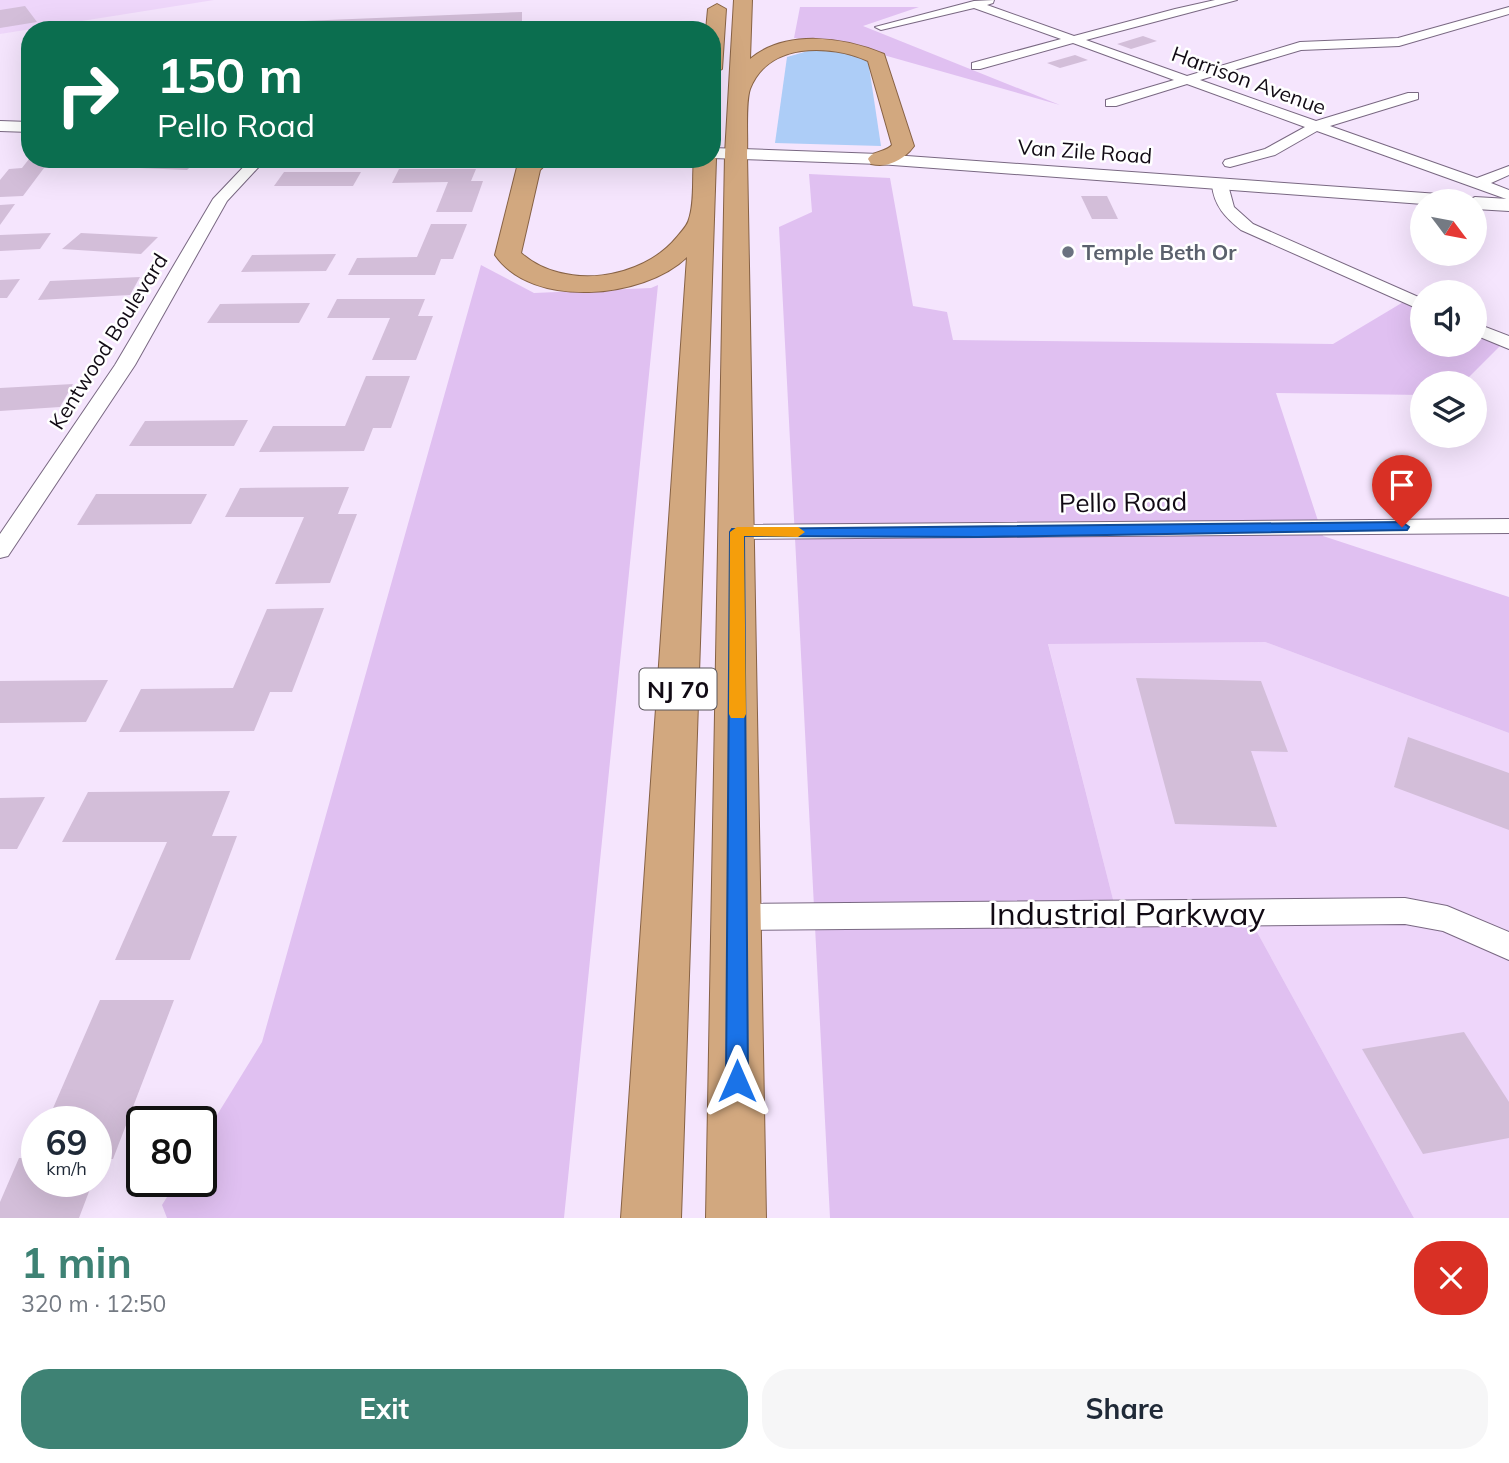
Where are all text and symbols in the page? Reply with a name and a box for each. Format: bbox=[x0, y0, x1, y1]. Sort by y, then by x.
street label: Harrison Avenue bbox=[1168, 40, 1330, 120]
text: 150 m bbox=[157, 44, 303, 105]
icon: right bbox=[42, 49, 133, 140]
text: Pello Road bbox=[157, 105, 315, 145]
street label: Van Zile Road bbox=[1017, 133, 1153, 169]
north arrow bbox=[1410, 189, 1488, 266]
map controls bbox=[1410, 189, 1487, 448]
place label: Temple Beth Or bbox=[1082, 239, 1237, 265]
marker: Temple Beth Or bbox=[1060, 244, 1076, 260]
street label: Kentwood Boulevard bbox=[43, 248, 173, 434]
button: sound bbox=[1410, 280, 1487, 357]
button: layers bbox=[1410, 371, 1487, 448]
pin bbox=[1372, 455, 1432, 527]
icon: arrive bbox=[1383, 466, 1421, 504]
street label: Pello Road bbox=[1059, 484, 1187, 520]
road number: NJ 70 bbox=[640, 668, 716, 710]
street label: Industrial Parkway bbox=[989, 893, 1265, 933]
position arrow bbox=[700, 1044, 774, 1118]
speed limit sign: 80 bbox=[126, 1106, 217, 1197]
text: 69 bbox=[45, 1120, 88, 1164]
text: km/h bbox=[46, 1157, 87, 1180]
text: 1 min bbox=[21, 1236, 132, 1289]
button: close bbox=[1414, 1241, 1488, 1315]
text: 320 m · 12:50 bbox=[21, 1289, 166, 1318]
button: Exit bbox=[21, 1369, 748, 1449]
button: Share bbox=[762, 1369, 1488, 1449]

